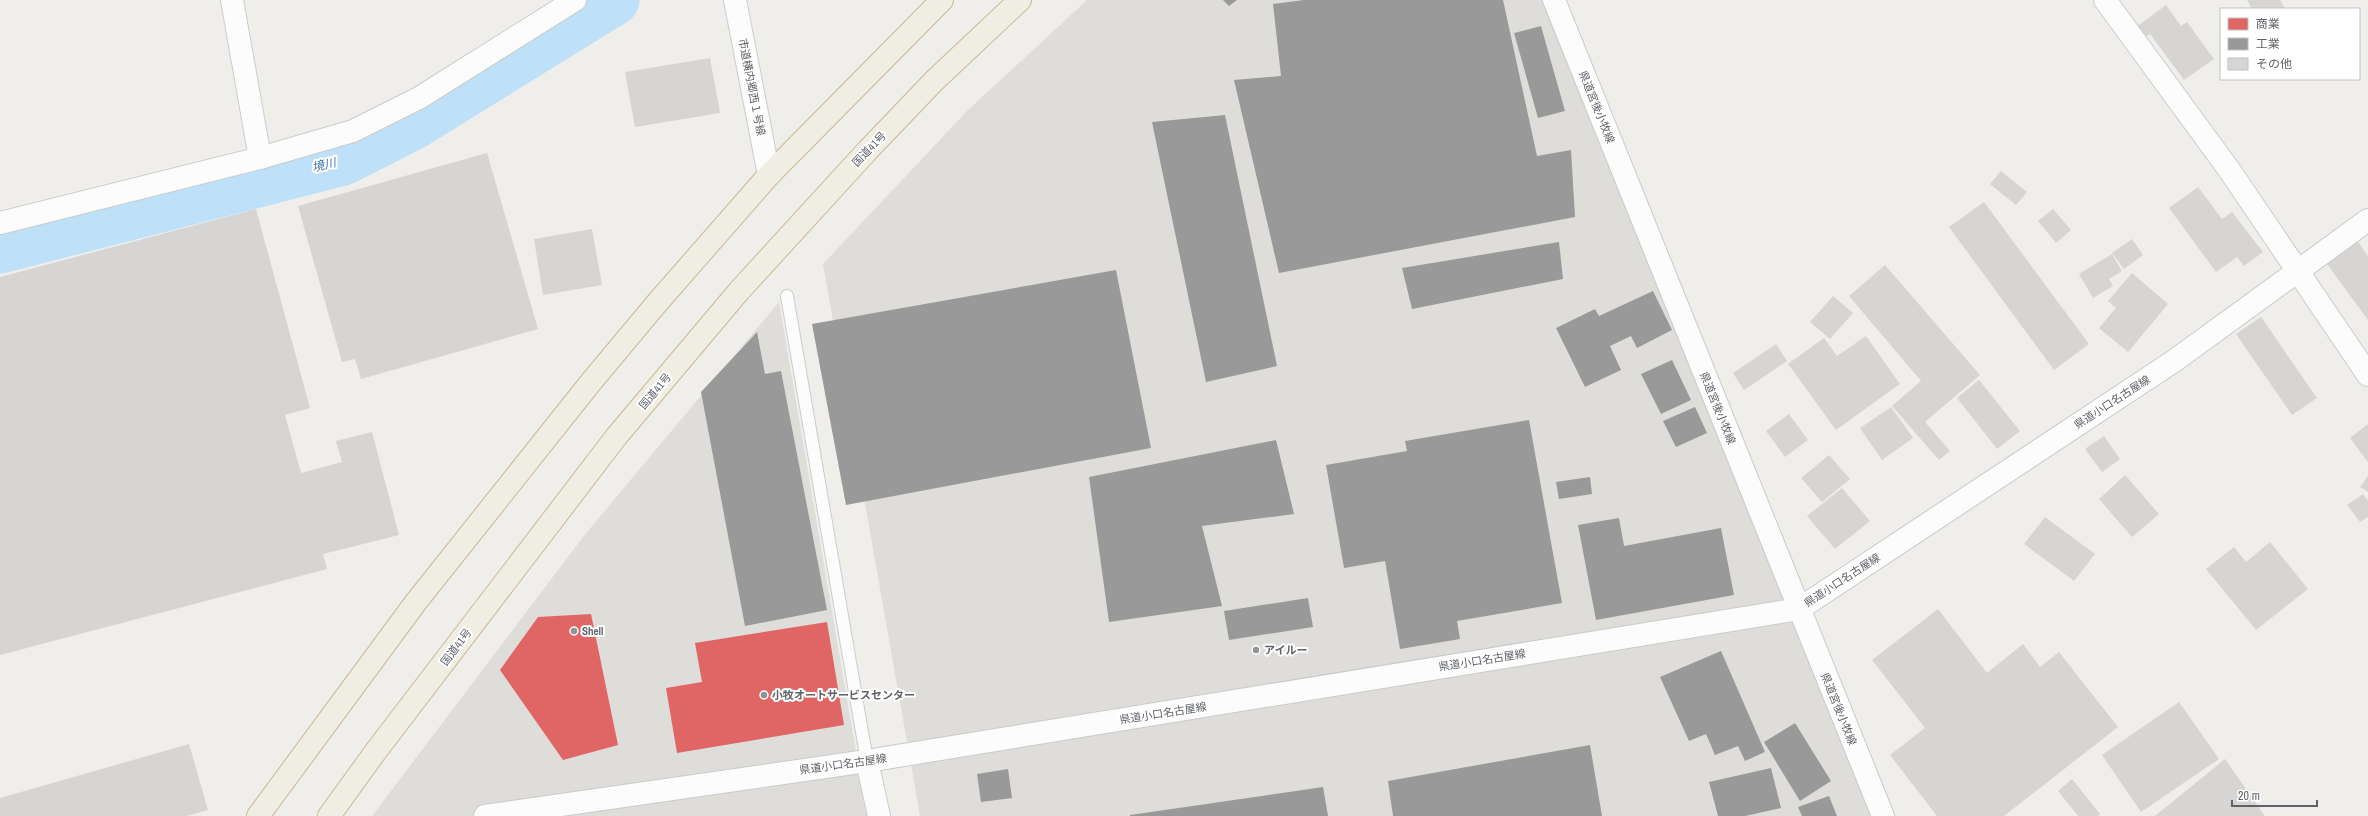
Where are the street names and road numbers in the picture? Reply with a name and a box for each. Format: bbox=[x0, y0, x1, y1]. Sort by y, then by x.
street label: 市道横内郷西１号線 bbox=[736, 37, 768, 137]
street label: 県道宮後小牧線 bbox=[1576, 69, 1618, 145]
street label: 国道41号 bbox=[849, 129, 889, 169]
street label: 国道41号 bbox=[636, 370, 674, 412]
street label: 県道宮後小牧線 bbox=[1697, 370, 1739, 446]
street label: 県道小口名古屋線 bbox=[2071, 372, 2153, 432]
street label: 県道小口名古屋線 bbox=[1801, 550, 1883, 610]
street label: 国道41号 bbox=[437, 626, 475, 668]
street label: 県道小口名古屋線 bbox=[1437, 646, 1527, 674]
street label: 県道宮後小牧線 bbox=[1818, 671, 1860, 747]
street label: 県道小口名古屋線 bbox=[1118, 699, 1208, 727]
street label: 県道小口名古屋線 bbox=[798, 751, 888, 777]

